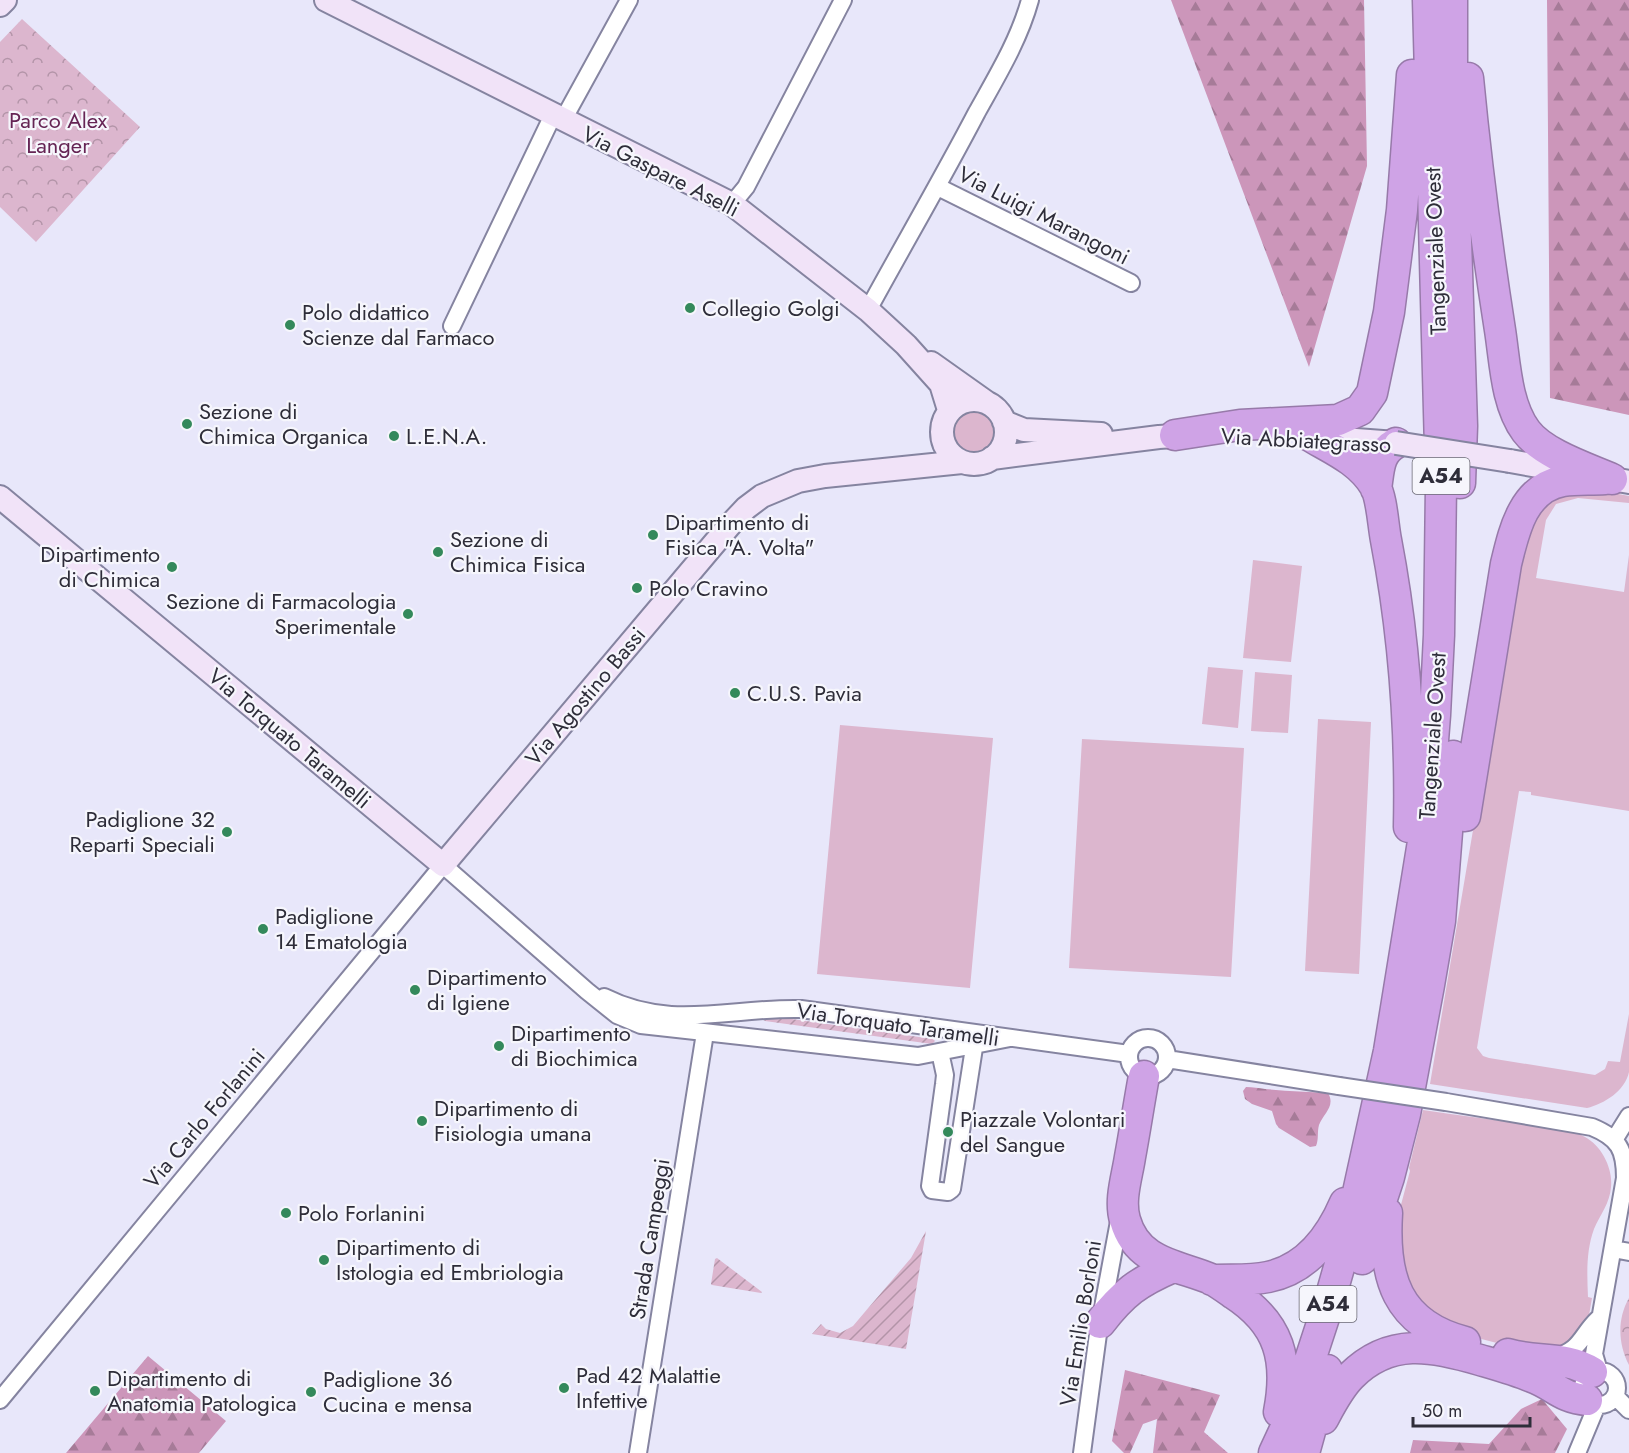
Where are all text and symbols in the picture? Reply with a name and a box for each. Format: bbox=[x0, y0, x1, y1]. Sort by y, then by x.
park label: Parco Alex Langer bbox=[9, 104, 108, 161]
street label: Via Gaspare Aselli bbox=[577, 118, 745, 224]
street label: Via Luigi Marangoni bbox=[953, 158, 1135, 272]
street label: Tangenziale Ovest bbox=[1416, 166, 1454, 335]
place label: Collegio Golgi bbox=[702, 292, 840, 324]
place label: Polo didattico Scienze dal Farmaco bbox=[302, 296, 494, 353]
marker: Collegio Golgi bbox=[683, 301, 697, 315]
marker: Polo didattico Scienze dal Farmaco bbox=[283, 318, 297, 332]
place label: Sezione di Chimica Organica bbox=[199, 395, 368, 452]
marker: Sezione di Chimica Organica bbox=[180, 417, 194, 431]
place label: L.E.N.A. bbox=[406, 420, 487, 452]
street label: Via Abbiategrasso bbox=[1220, 420, 1392, 460]
marker: L.E.N.A. bbox=[387, 429, 401, 443]
road number: A54 bbox=[1412, 458, 1470, 494]
place label: Dipartimento di Fisica "A. Volta" bbox=[665, 506, 815, 563]
place label: Sezione di Chimica Fisica bbox=[450, 523, 585, 580]
marker: Dipartimento di Fisica "A. Volta" bbox=[646, 528, 660, 542]
place label: Dipartimento di Chimica bbox=[40, 538, 160, 595]
marker: Sezione di Chimica Fisica bbox=[431, 545, 445, 559]
marker: Dipartimento di Chimica bbox=[165, 560, 179, 574]
place label: Polo Cravino bbox=[649, 572, 768, 604]
marker: Polo Cravino bbox=[630, 581, 644, 595]
place label: Sezione di Farmacologia Sperimentale bbox=[166, 585, 396, 642]
marker: Sezione di Farmacologia Sperimentale bbox=[401, 607, 415, 621]
street label: Via Agostino Bassi bbox=[517, 620, 653, 772]
street label: Tangenziale Ovest bbox=[1410, 651, 1454, 821]
street label: Via Torquato Taramelli bbox=[201, 660, 379, 816]
place label: C.U.S. Pavia bbox=[747, 677, 862, 709]
marker: C.U.S. Pavia bbox=[728, 686, 742, 700]
place label: Padiglione 32 Reparti Speciali bbox=[70, 803, 215, 860]
marker: Padiglione 32 Reparti Speciali bbox=[220, 825, 234, 839]
place label: Padiglione 14 Ematologia bbox=[275, 900, 407, 957]
marker: Padiglione 14 Ematologia bbox=[256, 922, 270, 936]
place label: Dipartimento di Igiene bbox=[427, 961, 547, 1018]
marker: Dipartimento di Igiene bbox=[408, 983, 422, 997]
street label: Via Torquato Taramelli bbox=[795, 994, 1001, 1054]
place label: Dipartimento di Biochimica bbox=[511, 1017, 638, 1074]
marker: Dipartimento di Biochimica bbox=[492, 1039, 506, 1053]
street label: Via Carlo Forlanini bbox=[136, 1041, 272, 1195]
place label: Dipartimento di Fisiologia umana bbox=[434, 1092, 591, 1149]
place label: Piazzale Volontari del Sangue bbox=[960, 1103, 1125, 1160]
marker: Dipartimento di Fisiologia umana bbox=[415, 1114, 429, 1128]
marker: Piazzale Volontari del Sangue bbox=[941, 1125, 955, 1139]
street label: Strada Campeggi bbox=[620, 1156, 678, 1322]
place label: Polo Forlanini bbox=[298, 1197, 425, 1229]
marker: Polo Forlanini bbox=[279, 1206, 293, 1220]
place label: Dipartimento di Istologia ed Embriologia bbox=[336, 1231, 564, 1288]
street label: Via Emilio Borloni bbox=[1051, 1238, 1109, 1408]
marker: Dipartimento di Istologia ed Embriologia bbox=[317, 1253, 331, 1267]
road number: A54 bbox=[1300, 1286, 1356, 1322]
place label: Pad 42 Malattie Infettive bbox=[576, 1359, 721, 1416]
place label: Dipartimento di Anatomia Patologica bbox=[107, 1362, 297, 1419]
place label: Padiglione 36 Cucina e mensa bbox=[323, 1363, 472, 1420]
marker: Pad 42 Malattie Infettive bbox=[557, 1381, 571, 1395]
marker: Dipartimento di Anatomia Patologica bbox=[88, 1384, 102, 1398]
marker: Padiglione 36 Cucina e mensa bbox=[304, 1385, 318, 1399]
scale bar bbox=[1413, 1390, 1530, 1428]
text: 50 m bbox=[1422, 1398, 1462, 1424]

